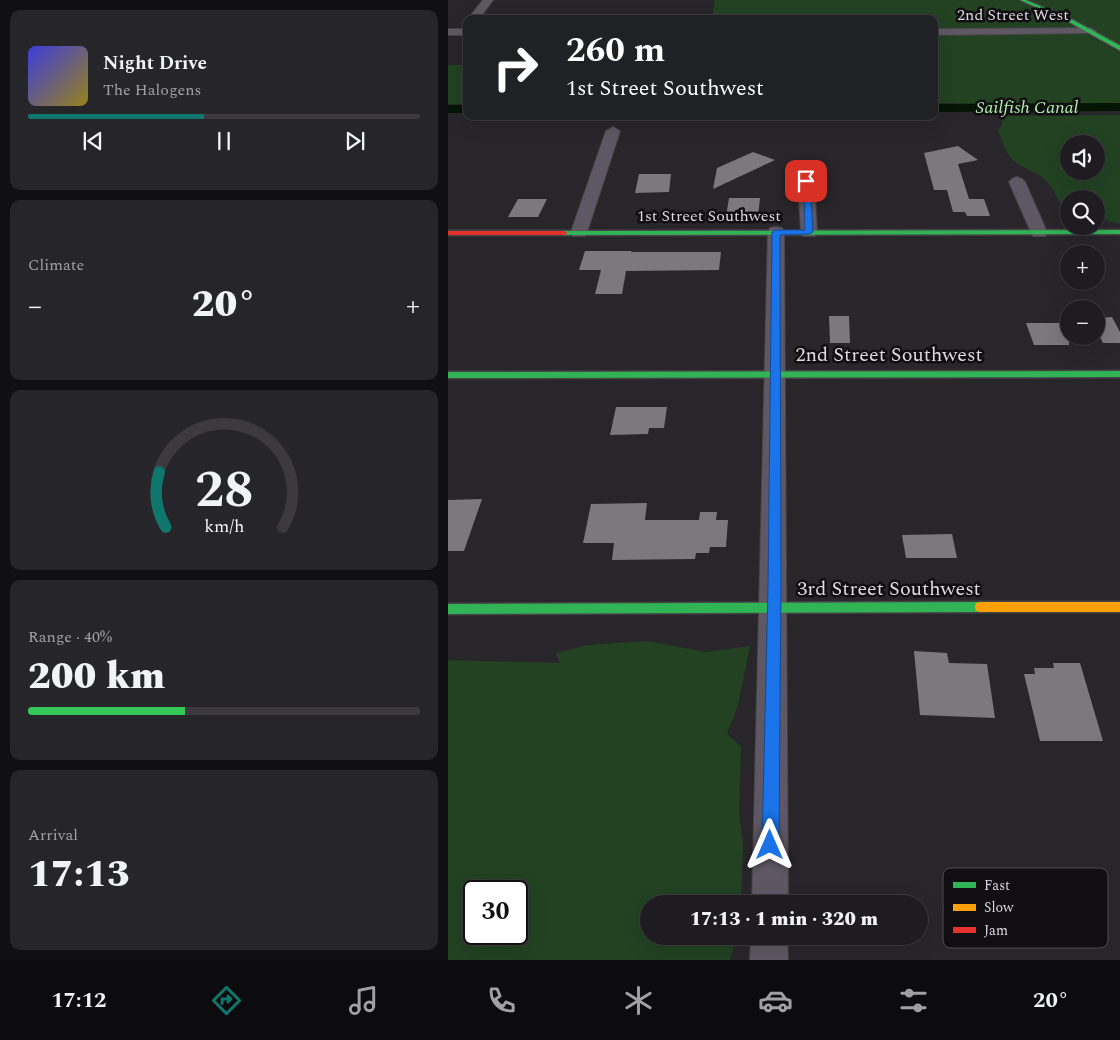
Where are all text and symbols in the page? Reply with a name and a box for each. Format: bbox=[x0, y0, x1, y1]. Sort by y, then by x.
street label: 2nd Street West bbox=[957, 3, 1069, 27]
text: 260 m bbox=[566, 24, 665, 77]
icon: right bbox=[483, 35, 548, 100]
text: Night Drive bbox=[103, 49, 207, 78]
text: 1st Street Southwest bbox=[566, 72, 764, 105]
text: The Halogens bbox=[103, 78, 201, 102]
water label: Sailfish Canal bbox=[976, 94, 1079, 121]
icon: previous bbox=[79, 127, 107, 155]
icon: pause bbox=[210, 127, 238, 155]
icon: next bbox=[341, 127, 369, 155]
map controls bbox=[1060, 135, 1105, 345]
button: sound bbox=[1060, 135, 1105, 180]
pin bbox=[785, 160, 827, 202]
icon: arrive bbox=[792, 167, 820, 195]
button: search bbox=[1060, 190, 1105, 235]
street label: 1st Street Southwest bbox=[637, 204, 781, 228]
button: + bbox=[1060, 245, 1105, 290]
text: Climate bbox=[28, 253, 84, 277]
text: 20° bbox=[192, 276, 256, 334]
text: − bbox=[28, 285, 42, 328]
text: + bbox=[406, 285, 420, 328]
button: − bbox=[1060, 300, 1105, 345]
street label: 2nd Street Southwest bbox=[795, 340, 983, 370]
text: 28 bbox=[195, 451, 253, 530]
text: km/h bbox=[204, 513, 244, 540]
street label: 3rd Street Southwest bbox=[797, 574, 981, 604]
text: Range · 40% bbox=[28, 625, 112, 649]
text: 200 km bbox=[28, 648, 165, 706]
position arrow bbox=[743, 818, 795, 870]
text: Arrival bbox=[28, 823, 78, 847]
text: 17:13 bbox=[28, 846, 130, 904]
legend bbox=[943, 868, 1108, 948]
text: Fast bbox=[984, 875, 1010, 896]
speed limit sign: 30 bbox=[463, 880, 528, 945]
text: Slow bbox=[984, 897, 1014, 918]
text: 17:13 · 1 min · 320 m bbox=[690, 905, 878, 934]
text: Jam bbox=[984, 920, 1008, 941]
icon: directions bbox=[209, 983, 244, 1018]
icon: music bbox=[346, 983, 381, 1018]
icon: phone bbox=[484, 983, 519, 1018]
icon: climate bbox=[621, 983, 656, 1018]
icon: car bbox=[758, 983, 793, 1018]
icon: filters bbox=[896, 983, 931, 1018]
text: 17:12 bbox=[51, 984, 106, 1017]
text: 20° bbox=[1033, 984, 1069, 1017]

